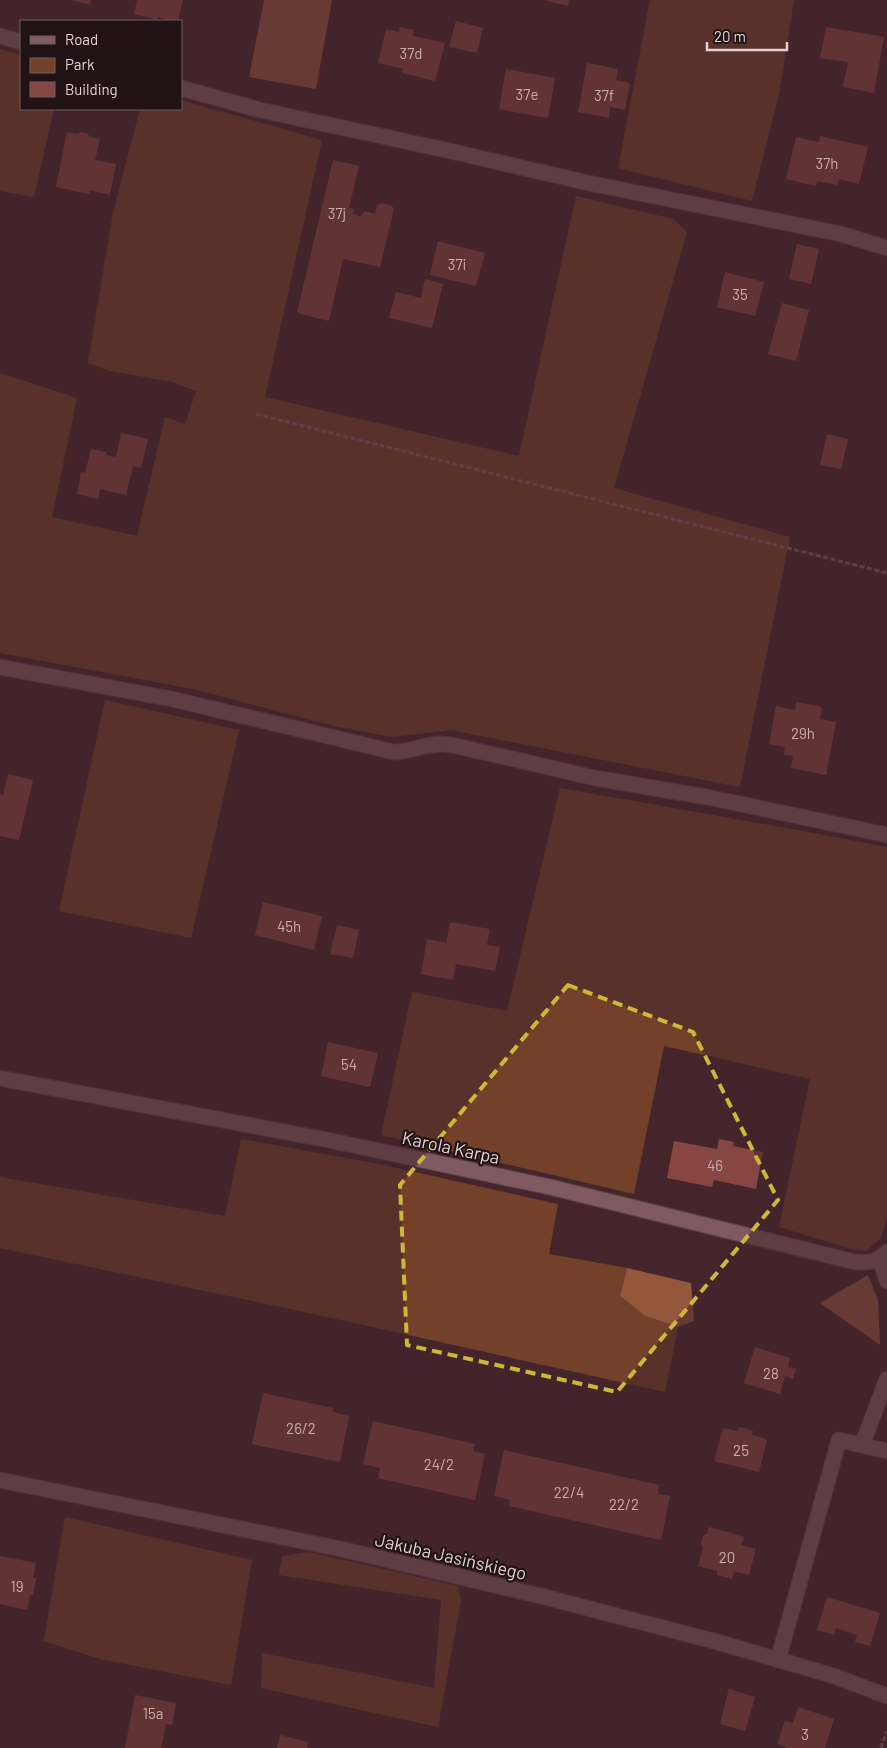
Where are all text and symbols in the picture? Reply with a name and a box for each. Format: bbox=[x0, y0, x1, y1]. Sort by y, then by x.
legend bbox=[20, 20, 182, 110]
scale bar bbox=[707, 20, 787, 52]
text: 20 m bbox=[714, 27, 746, 45]
text: Road bbox=[65, 30, 98, 48]
house number: 37d bbox=[399, 44, 423, 62]
text: Park bbox=[65, 55, 95, 73]
text: Building bbox=[65, 80, 118, 98]
house number: 37e bbox=[516, 85, 538, 103]
house number: 37f bbox=[594, 86, 614, 104]
house number: 37h bbox=[816, 154, 838, 172]
house number: 37j bbox=[328, 204, 346, 222]
house number: 37i bbox=[448, 255, 466, 273]
house number: 35 bbox=[732, 285, 748, 303]
house number: 29h bbox=[791, 724, 815, 742]
house number: 45h bbox=[277, 917, 301, 935]
house number: 54 bbox=[341, 1055, 357, 1073]
street label: Karola Karpa bbox=[400, 1126, 502, 1168]
house number: 46 bbox=[707, 1156, 723, 1174]
house number: 28 bbox=[763, 1364, 779, 1382]
house number: 26/2 bbox=[286, 1419, 316, 1437]
house number: 25 bbox=[733, 1441, 749, 1459]
house number: 24/2 bbox=[424, 1455, 454, 1473]
house number: 22/4 bbox=[554, 1483, 584, 1501]
house number: 22/2 bbox=[609, 1495, 639, 1513]
street label: Jakuba Jasińskiego bbox=[373, 1528, 529, 1584]
house number: 20 bbox=[719, 1548, 735, 1566]
house number: 19 bbox=[10, 1577, 24, 1595]
house number: 15a bbox=[143, 1704, 163, 1722]
house number: 3 bbox=[801, 1725, 809, 1743]

